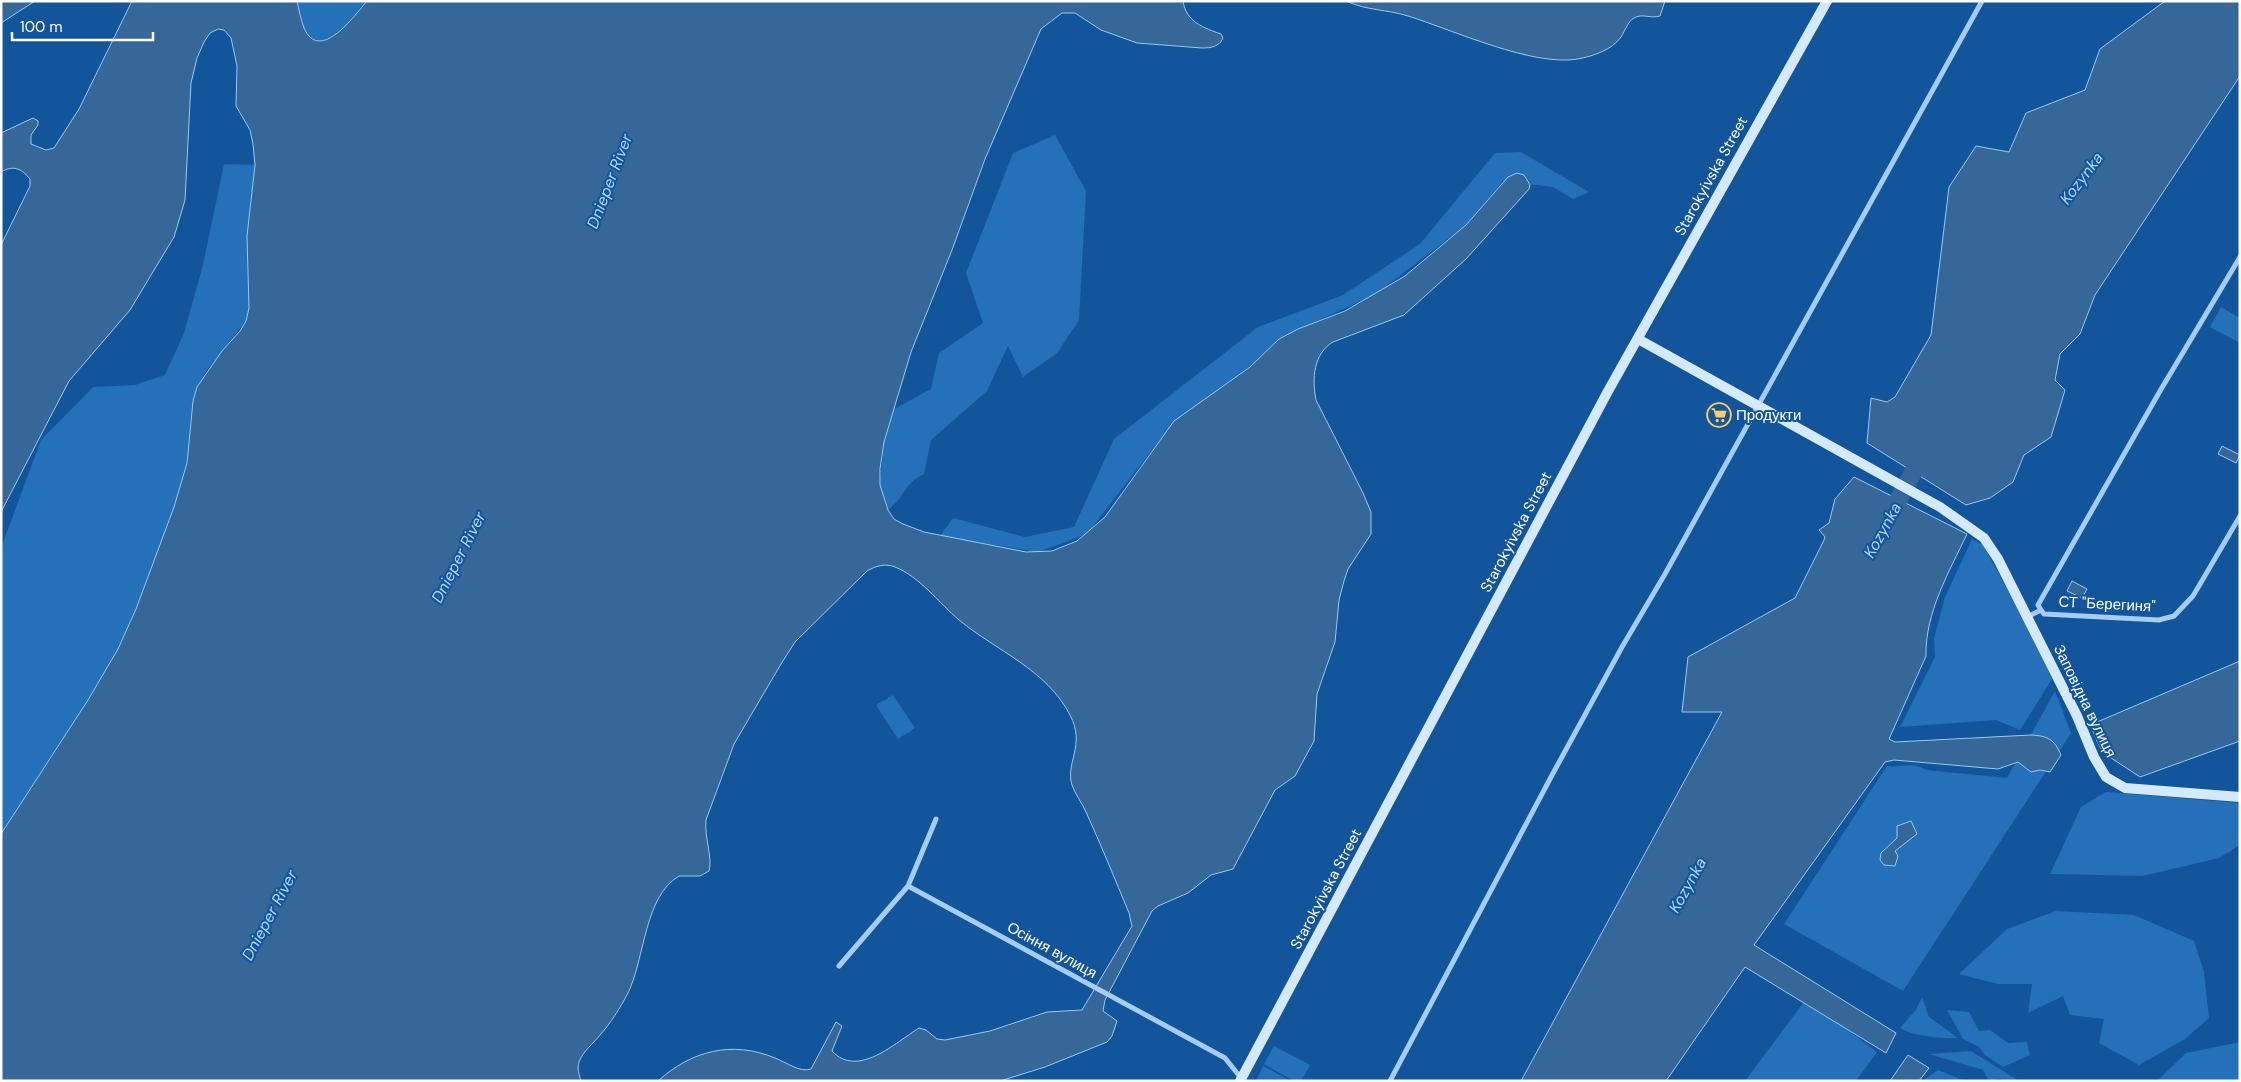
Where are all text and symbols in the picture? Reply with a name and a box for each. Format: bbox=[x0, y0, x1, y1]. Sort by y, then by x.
scale bar bbox=[12, 10, 154, 42]
text: 100 m bbox=[20, 17, 63, 37]
street label: Starokyivska Street bbox=[1670, 113, 1752, 239]
water label: Dnieper River bbox=[582, 130, 637, 231]
water label: Kozynka bbox=[2055, 148, 2108, 209]
supermarket icon: Продукти bbox=[1706, 402, 1732, 428]
place label: Продукти bbox=[1736, 405, 1801, 425]
street label: Starokyivska Street bbox=[1476, 468, 1556, 596]
water label: Kozynka bbox=[1859, 499, 1906, 562]
water label: Dnieper River bbox=[426, 507, 491, 606]
street label: СТ "Берегиня" bbox=[2058, 591, 2156, 617]
street label: Заповідна вулиця bbox=[2049, 641, 2121, 761]
street label: Starokyivska Street bbox=[1286, 825, 1366, 953]
water label: Kozynka bbox=[1664, 854, 1711, 917]
water label: Dnieper River bbox=[237, 865, 303, 964]
street label: Осіння вулиця bbox=[1003, 917, 1101, 983]

